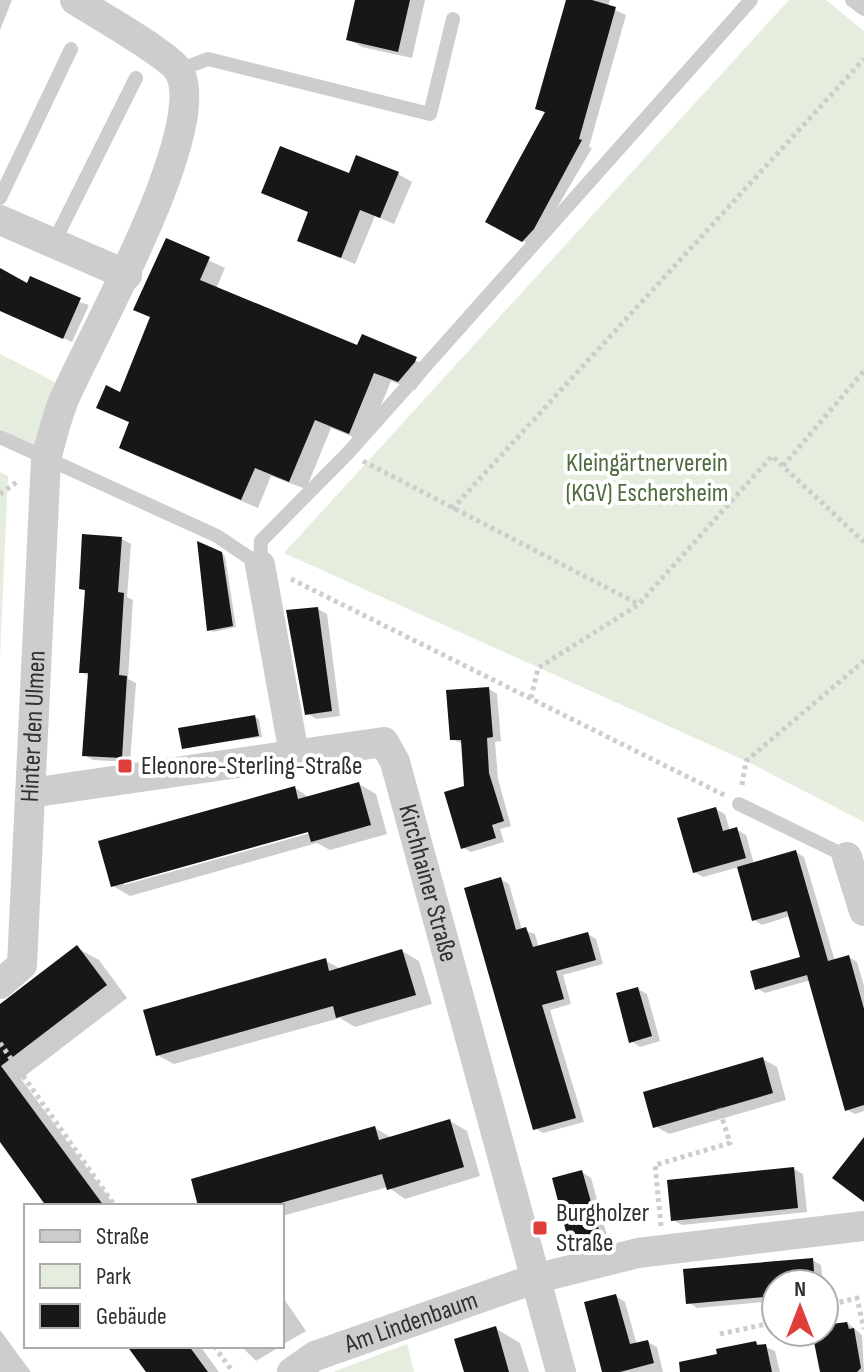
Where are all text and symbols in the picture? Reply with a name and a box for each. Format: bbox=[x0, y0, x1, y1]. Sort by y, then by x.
park label: Kleingärtnerverein (KGV) Eschersheim bbox=[566, 448, 728, 509]
street label: Hinter den Ulmen bbox=[14, 650, 52, 803]
place label: Eleonore-Sterling-Straße bbox=[141, 751, 362, 782]
marker: Eleonore-Sterling-Straße bbox=[116, 757, 134, 775]
street label: Kirchhainer Straße bbox=[392, 801, 464, 965]
place label: Burgholzer Straße bbox=[556, 1198, 650, 1259]
legend bbox=[24, 1204, 284, 1348]
marker: Burgholzer Straße bbox=[531, 1219, 549, 1237]
text: Straße bbox=[96, 1222, 149, 1251]
text: Park bbox=[96, 1262, 131, 1291]
north arrow bbox=[760, 1268, 840, 1348]
text: N bbox=[794, 1276, 806, 1303]
street label: Am Lindenbaum bbox=[340, 1285, 482, 1360]
text: Gebäude bbox=[96, 1302, 167, 1331]

